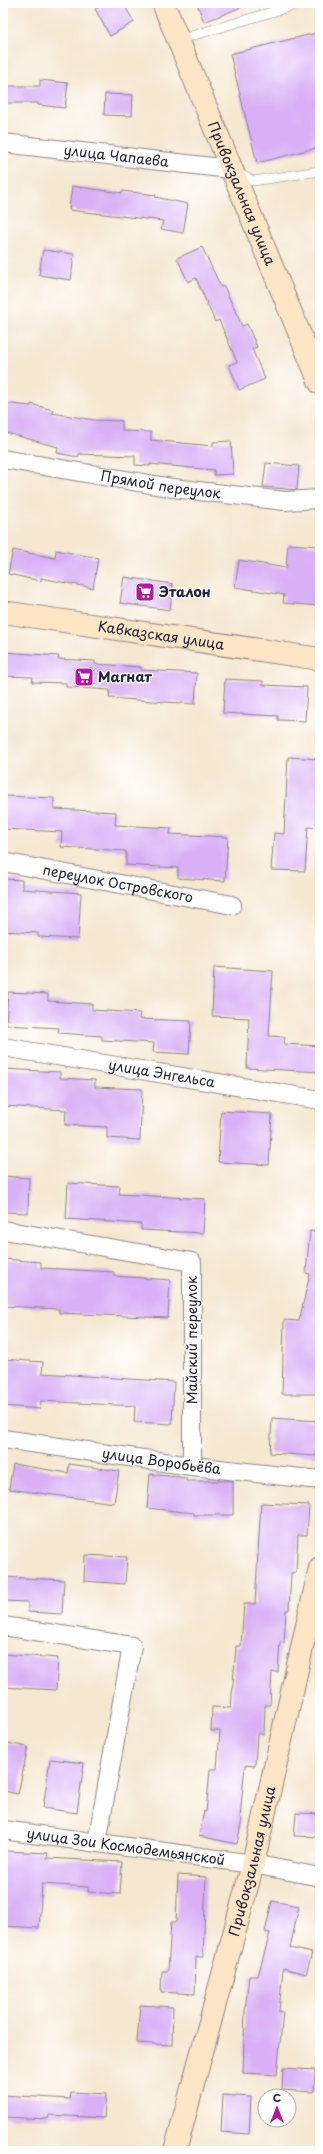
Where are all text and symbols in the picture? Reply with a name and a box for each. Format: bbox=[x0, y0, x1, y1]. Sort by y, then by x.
street label: Привокзальная улица bbox=[203, 118, 281, 269]
street label: улица Чапаева bbox=[63, 139, 170, 172]
street label: Прямой переулок bbox=[99, 465, 223, 504]
supermarket icon: Эталон bbox=[134, 581, 156, 603]
place label: Эталон bbox=[159, 581, 211, 602]
street label: Кавказская улица bbox=[97, 615, 226, 655]
supermarket icon: Магнат bbox=[73, 666, 95, 688]
place label: Магнат bbox=[98, 666, 152, 687]
street label: переулок Островского bbox=[41, 859, 195, 908]
street label: улица Энгельса bbox=[107, 1054, 217, 1092]
street label: Майский переулок bbox=[181, 1275, 202, 1404]
street label: улица Воробьёва bbox=[101, 1442, 222, 1479]
street label: Привокзальная улица bbox=[223, 1784, 280, 1938]
street label: улица Зои Космодемьянской bbox=[26, 1822, 226, 1870]
north arrow bbox=[257, 2088, 297, 2128]
text: С bbox=[273, 2089, 281, 2106]

